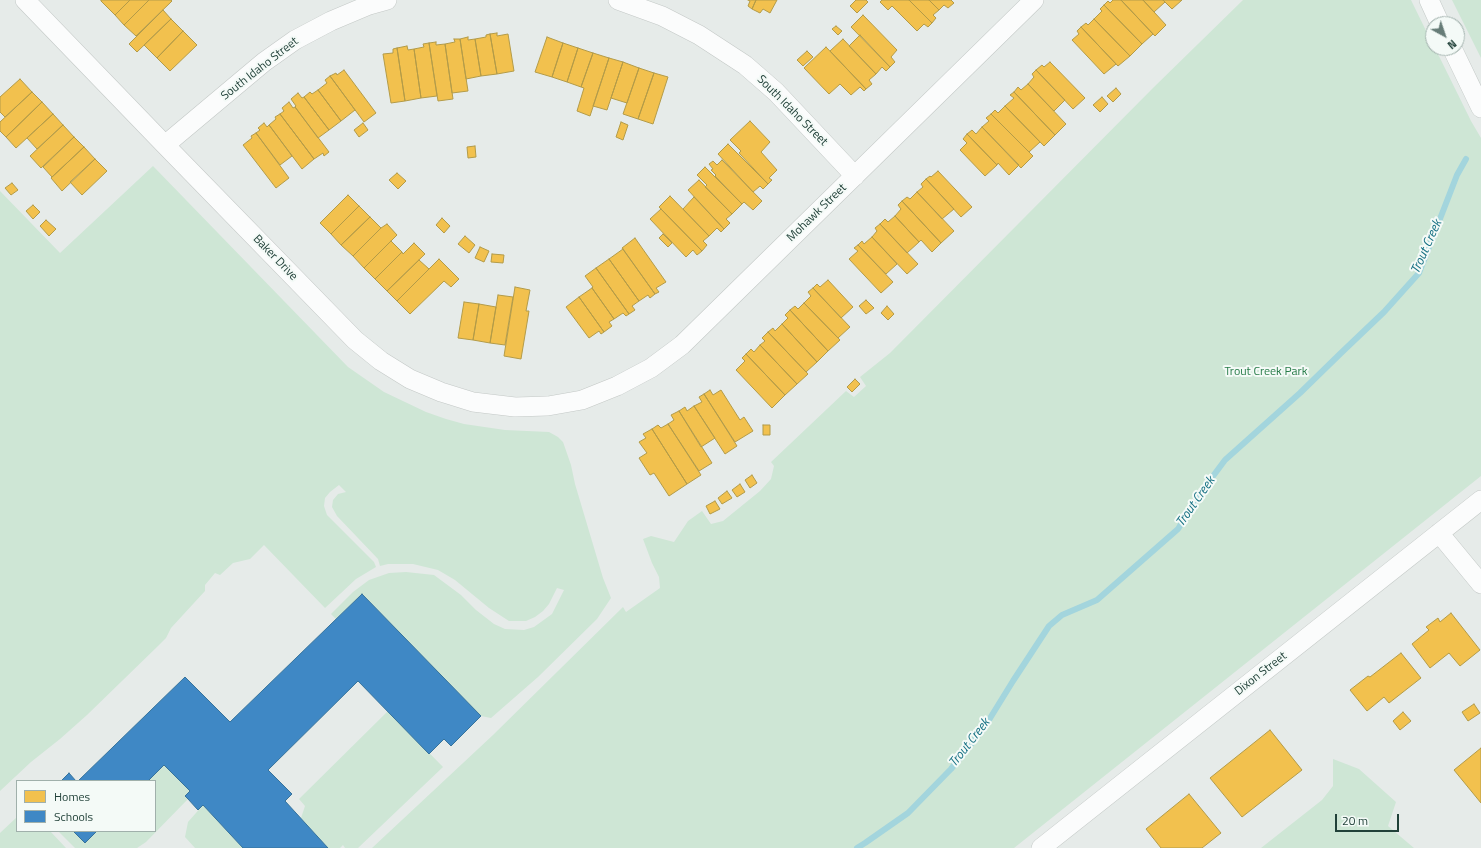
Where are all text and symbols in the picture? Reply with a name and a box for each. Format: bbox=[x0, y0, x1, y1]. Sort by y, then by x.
north arrow bbox=[1425, 16, 1465, 56]
street label: South Idaho Street bbox=[218, 34, 302, 104]
text: N bbox=[1444, 36, 1460, 53]
street label: South Idaho Street bbox=[754, 73, 830, 149]
street label: Mohawk Street bbox=[784, 181, 850, 245]
water label: Trout Creek bbox=[1408, 218, 1446, 276]
street label: Baker Drive bbox=[250, 232, 300, 284]
park label: Trout Creek Park bbox=[1225, 365, 1307, 379]
water label: Trout Creek bbox=[1173, 474, 1219, 530]
street label: Dixon Street bbox=[1232, 649, 1290, 699]
water label: Trout Creek bbox=[946, 716, 994, 770]
legend bbox=[16, 780, 156, 832]
text: Homes bbox=[54, 787, 90, 806]
scale bar bbox=[1337, 806, 1401, 832]
text: Schools bbox=[54, 807, 93, 826]
text: 20 m bbox=[1342, 811, 1368, 830]

